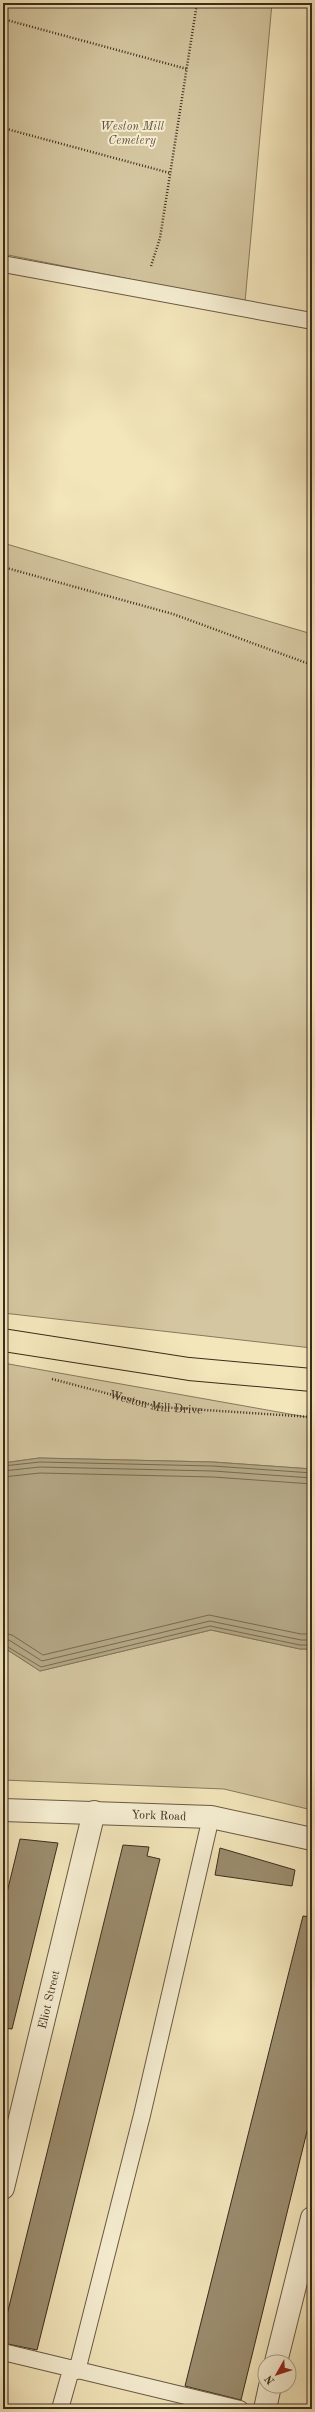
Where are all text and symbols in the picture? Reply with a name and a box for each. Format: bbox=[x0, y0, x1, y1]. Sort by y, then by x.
park label: Weston Mill Cemetery bbox=[100, 121, 165, 147]
street label: Weston Mill Drive bbox=[108, 1389, 203, 1417]
street label: York Road bbox=[131, 1809, 187, 1823]
street label: Eliot Street bbox=[37, 1969, 63, 2030]
north arrow bbox=[257, 2354, 297, 2394]
text: N bbox=[263, 2372, 277, 2386]

